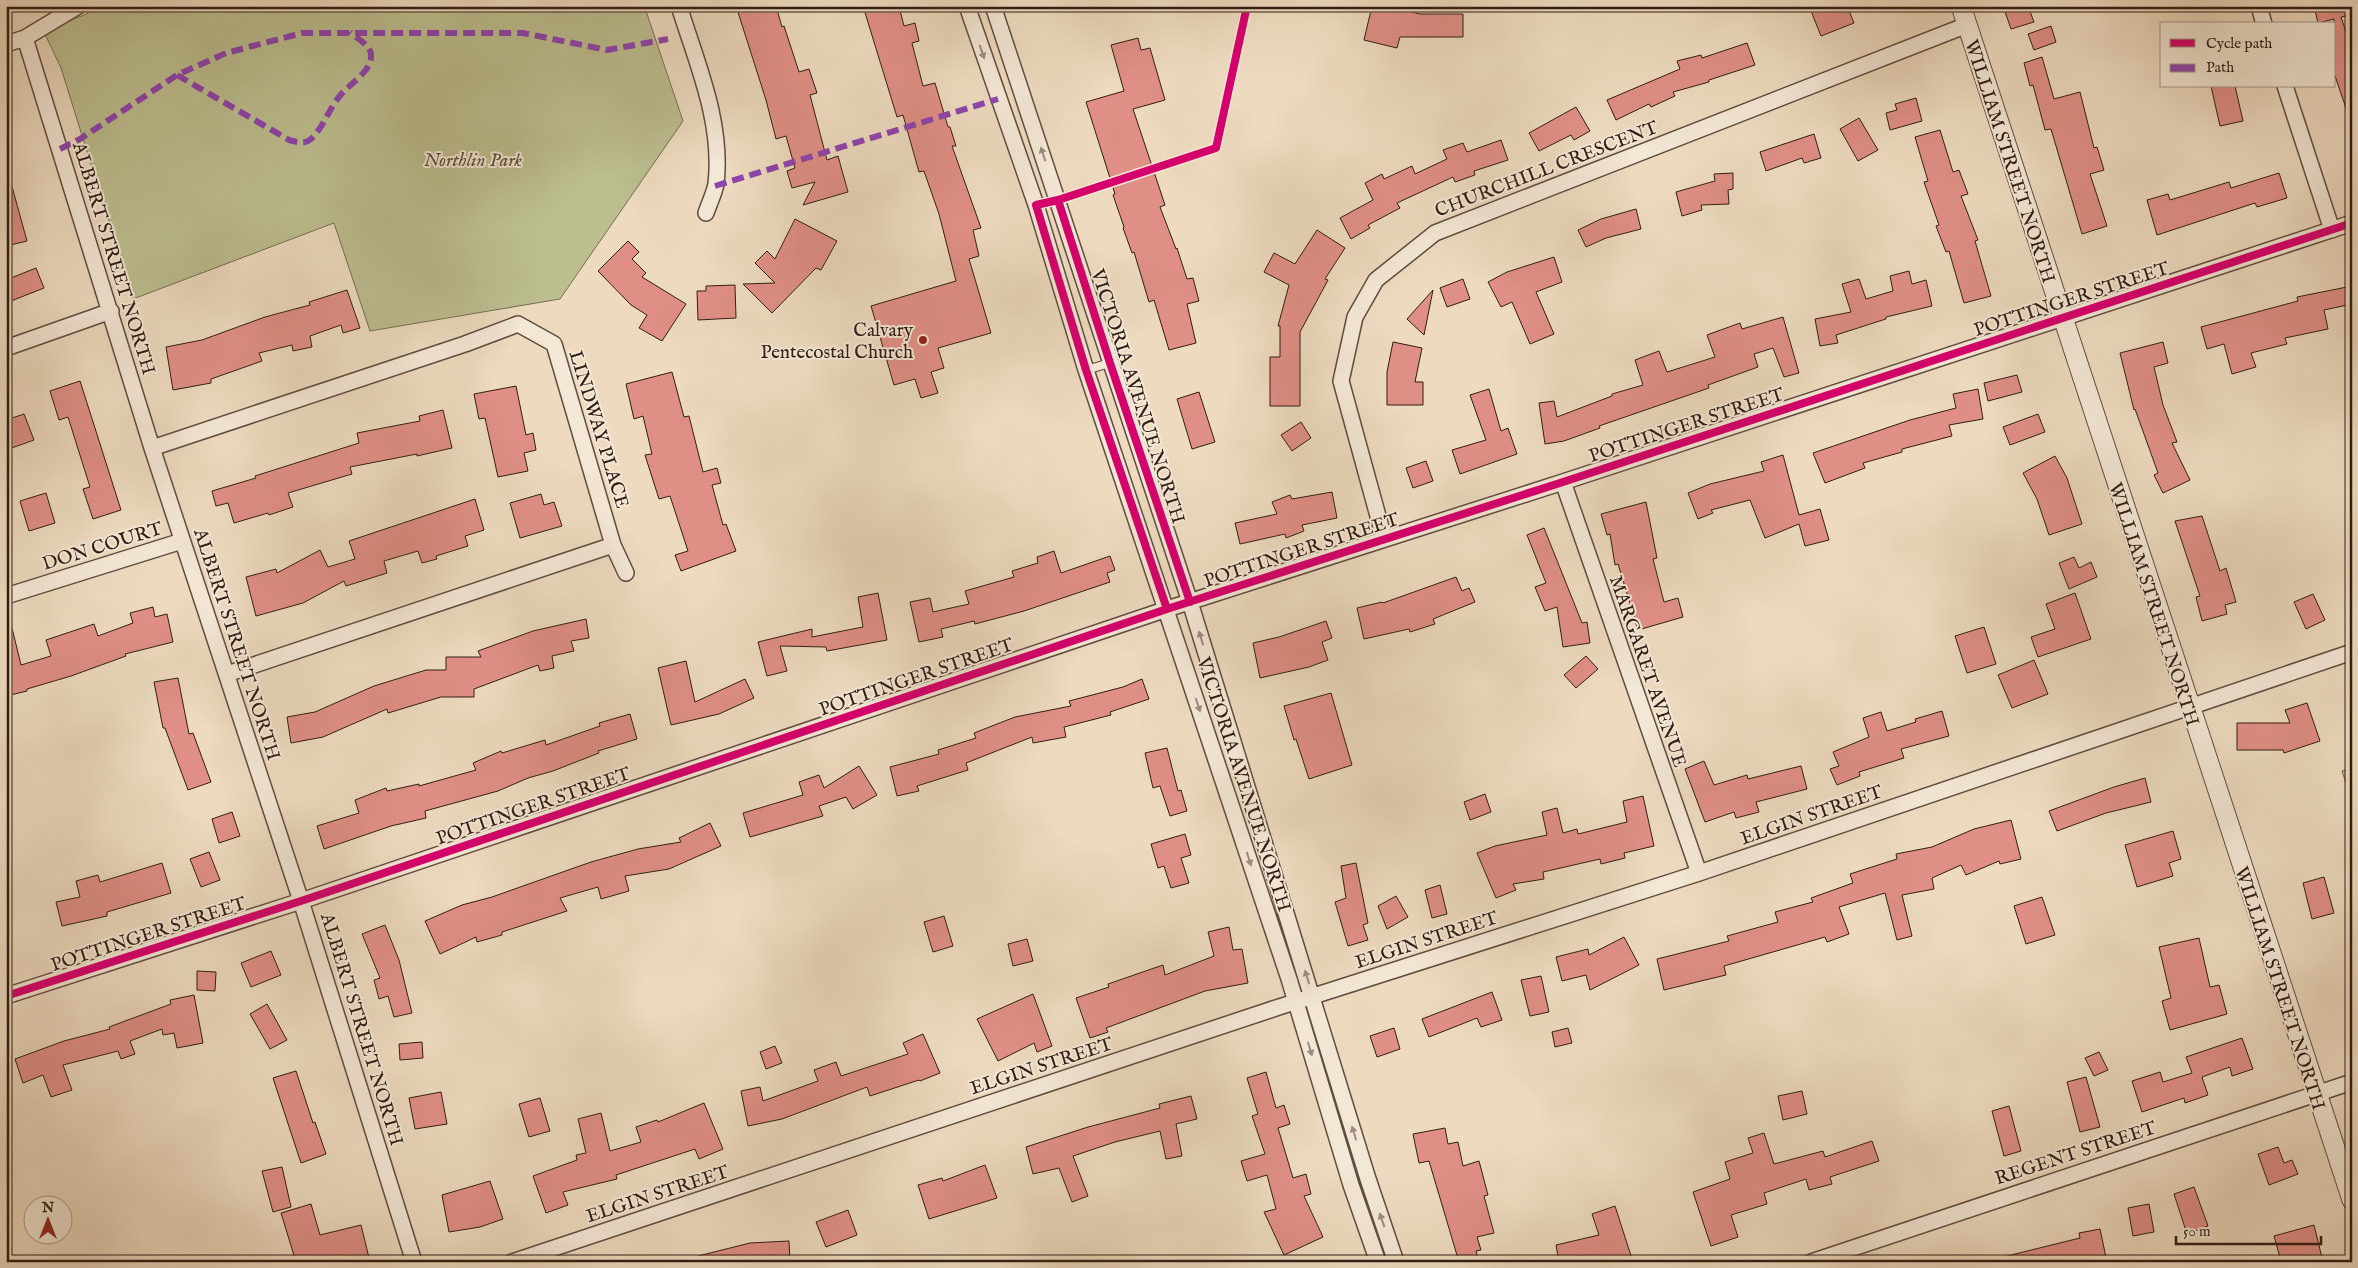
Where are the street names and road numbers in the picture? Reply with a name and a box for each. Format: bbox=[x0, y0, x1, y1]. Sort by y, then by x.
street label: WILLIAM STREET NORTH bbox=[1958, 37, 2060, 286]
street label: CHURCHILL CRESCENT bbox=[1432, 116, 1662, 224]
street label: ALBERT STREET NORTH bbox=[66, 138, 160, 378]
street label: POTTINGER STREET bbox=[1971, 257, 2172, 343]
street label: VICTORIA AVENUE NORTH bbox=[1084, 265, 1190, 527]
street label: LINDWAY PLACE bbox=[563, 348, 634, 511]
street label: POTTINGER STREET bbox=[1586, 383, 1787, 469]
street label: WILLIAM STREET NORTH bbox=[2102, 480, 2204, 729]
street label: POTTINGER STREET bbox=[1201, 508, 1402, 594]
street label: DON COURT bbox=[40, 517, 166, 577]
street label: ALBERT STREET NORTH bbox=[187, 525, 285, 764]
street label: MARGARET AVENUE bbox=[1603, 573, 1691, 771]
street label: POTTINGER STREET bbox=[816, 633, 1017, 722]
street label: VICTORIA AVENUE NORTH bbox=[1190, 653, 1296, 915]
street label: POTTINGER STREET bbox=[433, 762, 634, 851]
street label: ELGIN STREET bbox=[1737, 780, 1886, 851]
street label: WILLIAM STREET NORTH bbox=[2228, 864, 2330, 1113]
street label: POTTINGER STREET bbox=[48, 892, 249, 978]
street label: ELGIN STREET bbox=[1352, 906, 1501, 975]
street label: ALBERT STREET NORTH bbox=[314, 909, 408, 1149]
street label: ELGIN STREET bbox=[967, 1032, 1116, 1101]
street label: REGENT STREET bbox=[1992, 1116, 2160, 1191]
street label: ELGIN STREET bbox=[583, 1160, 732, 1229]

